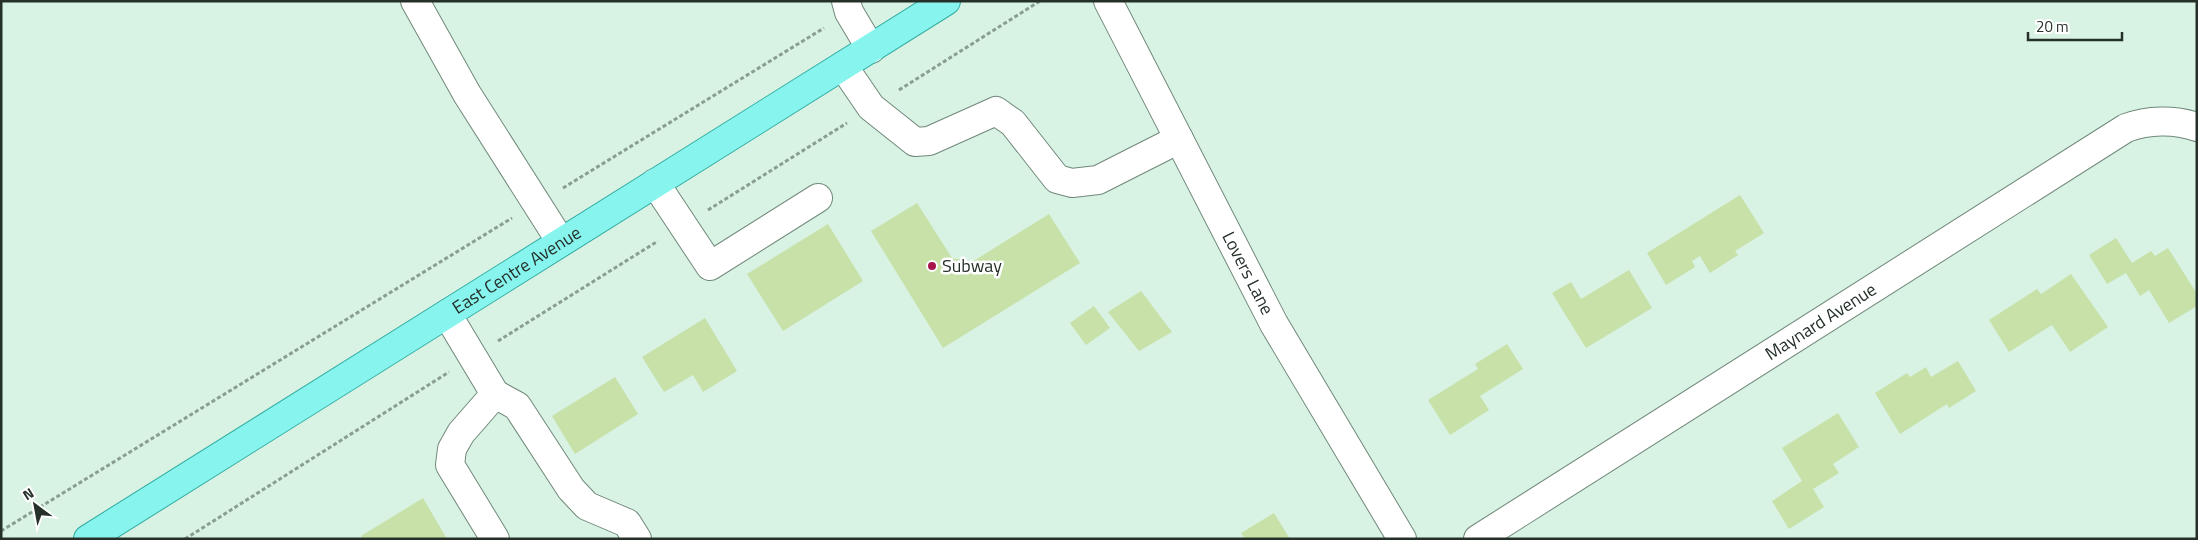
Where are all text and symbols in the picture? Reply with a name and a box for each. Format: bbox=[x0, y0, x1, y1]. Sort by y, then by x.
scale bar bbox=[2028, 10, 2122, 42]
text: 20 m bbox=[2036, 15, 2069, 38]
street label: East Centre Avenue bbox=[447, 219, 586, 320]
street label: Lovers Lane bbox=[1216, 227, 1281, 319]
place label: Subway bbox=[942, 252, 1002, 279]
marker: Subway bbox=[926, 260, 938, 272]
street label: Maynard Avenue bbox=[1760, 276, 1882, 367]
north arrow bbox=[10, 480, 60, 530]
text: N bbox=[18, 482, 38, 505]

